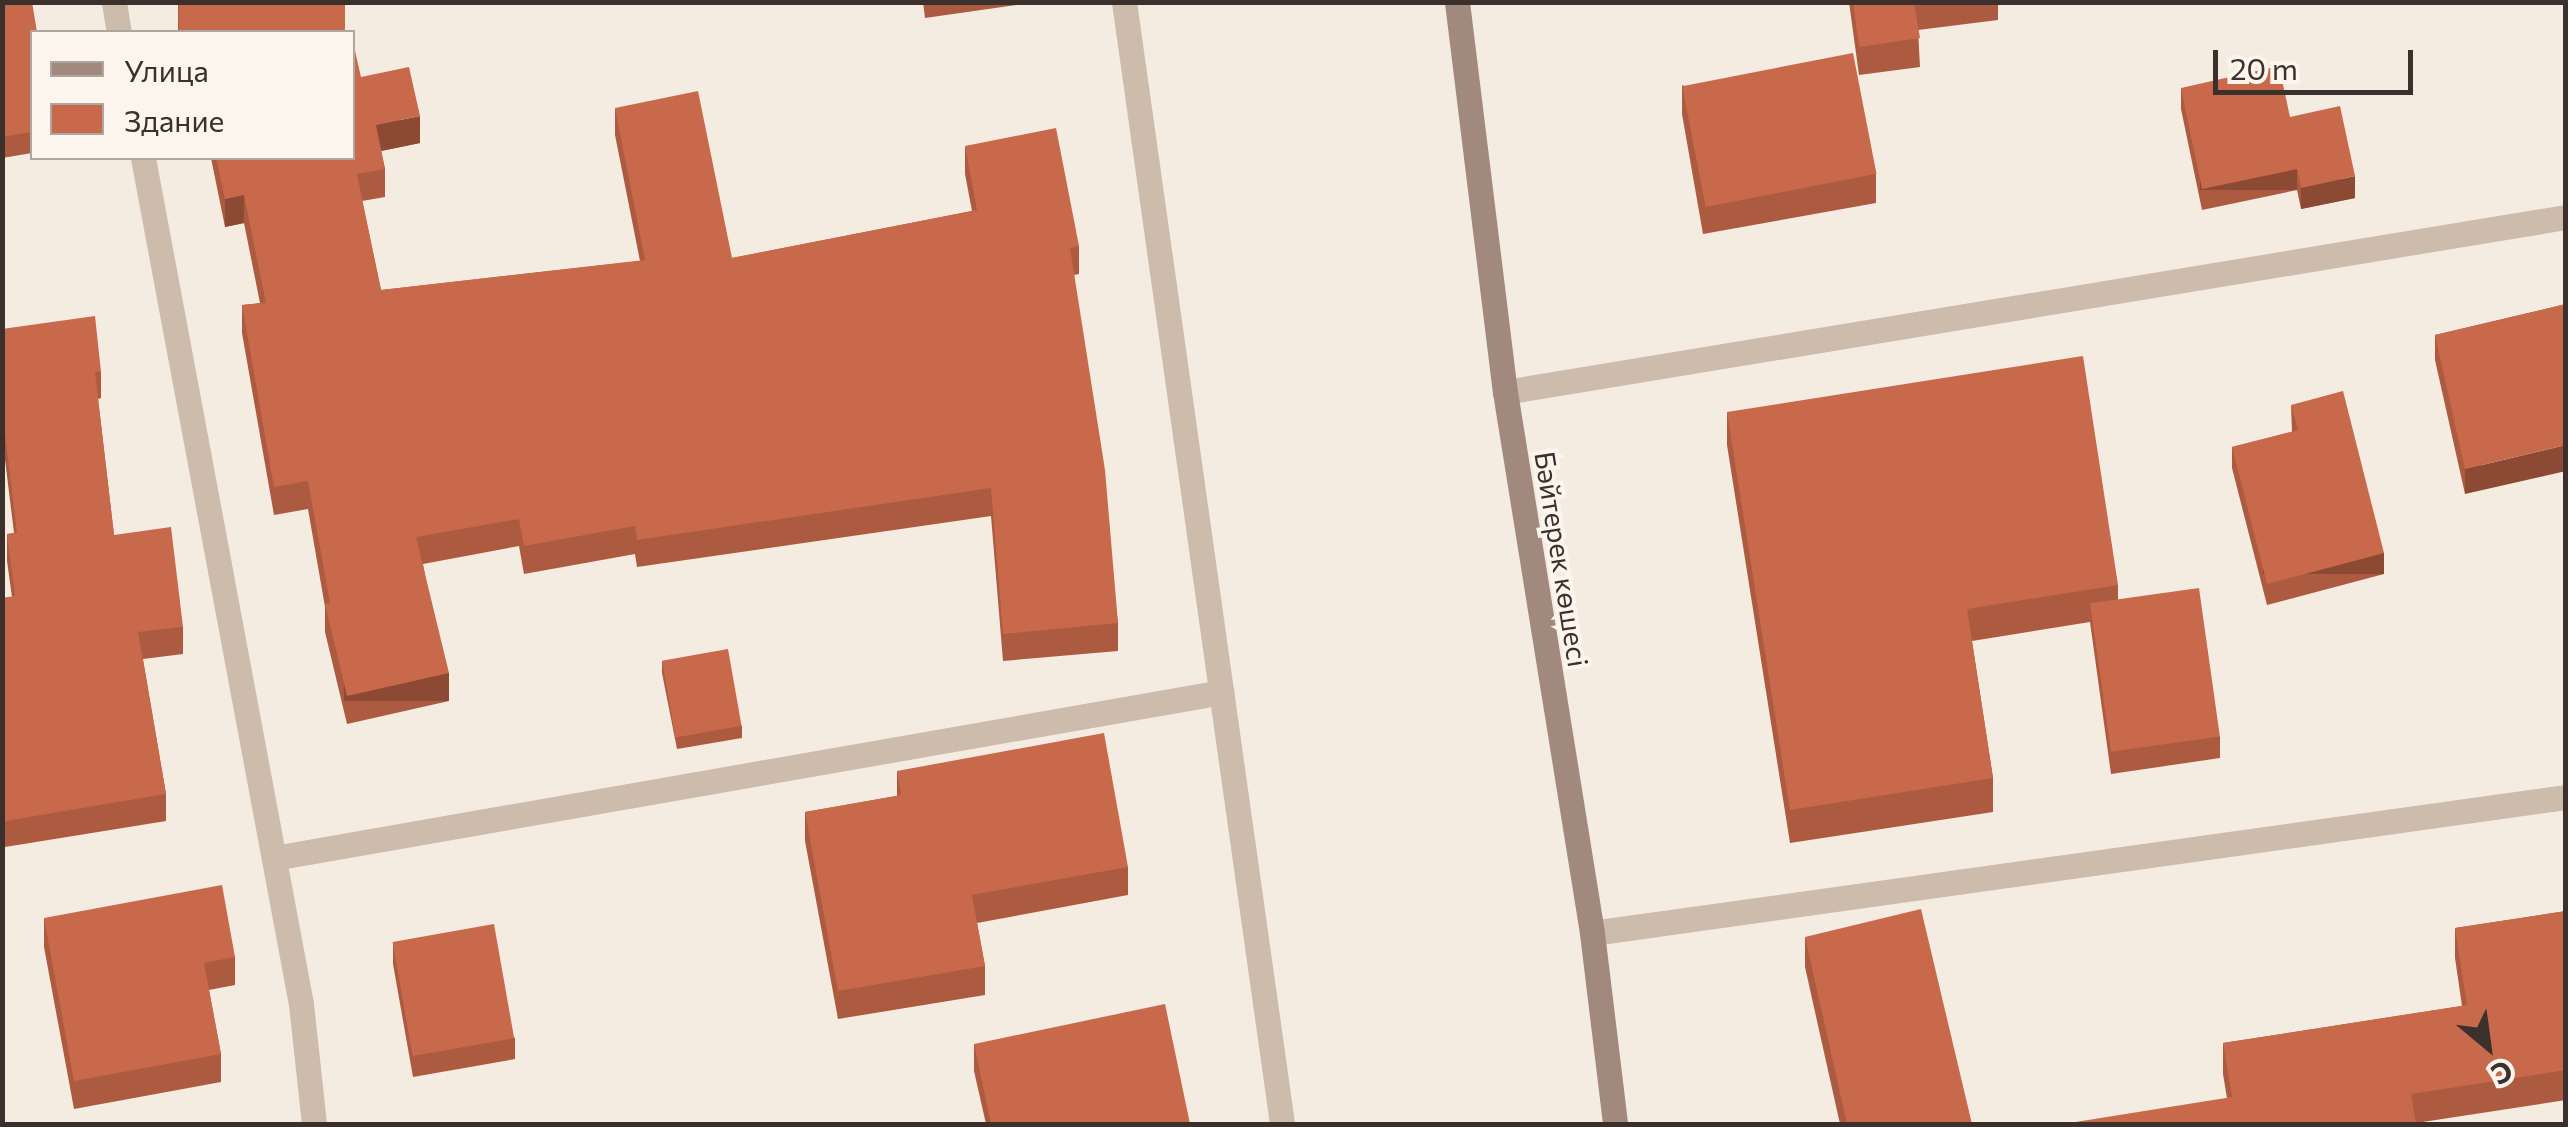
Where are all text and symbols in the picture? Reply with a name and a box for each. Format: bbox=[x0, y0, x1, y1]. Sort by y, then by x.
legend bbox=[30, 30, 355, 160]
scale bar bbox=[2218, 30, 2418, 92]
text: 20 m bbox=[2230, 49, 2298, 86]
text: Улица bbox=[124, 51, 209, 88]
text: Здание bbox=[124, 101, 224, 138]
street label: Бәйтерек көшесі bbox=[1528, 449, 1596, 669]
north arrow bbox=[2438, 997, 2538, 1097]
text: С bbox=[2486, 1054, 2519, 1093]

